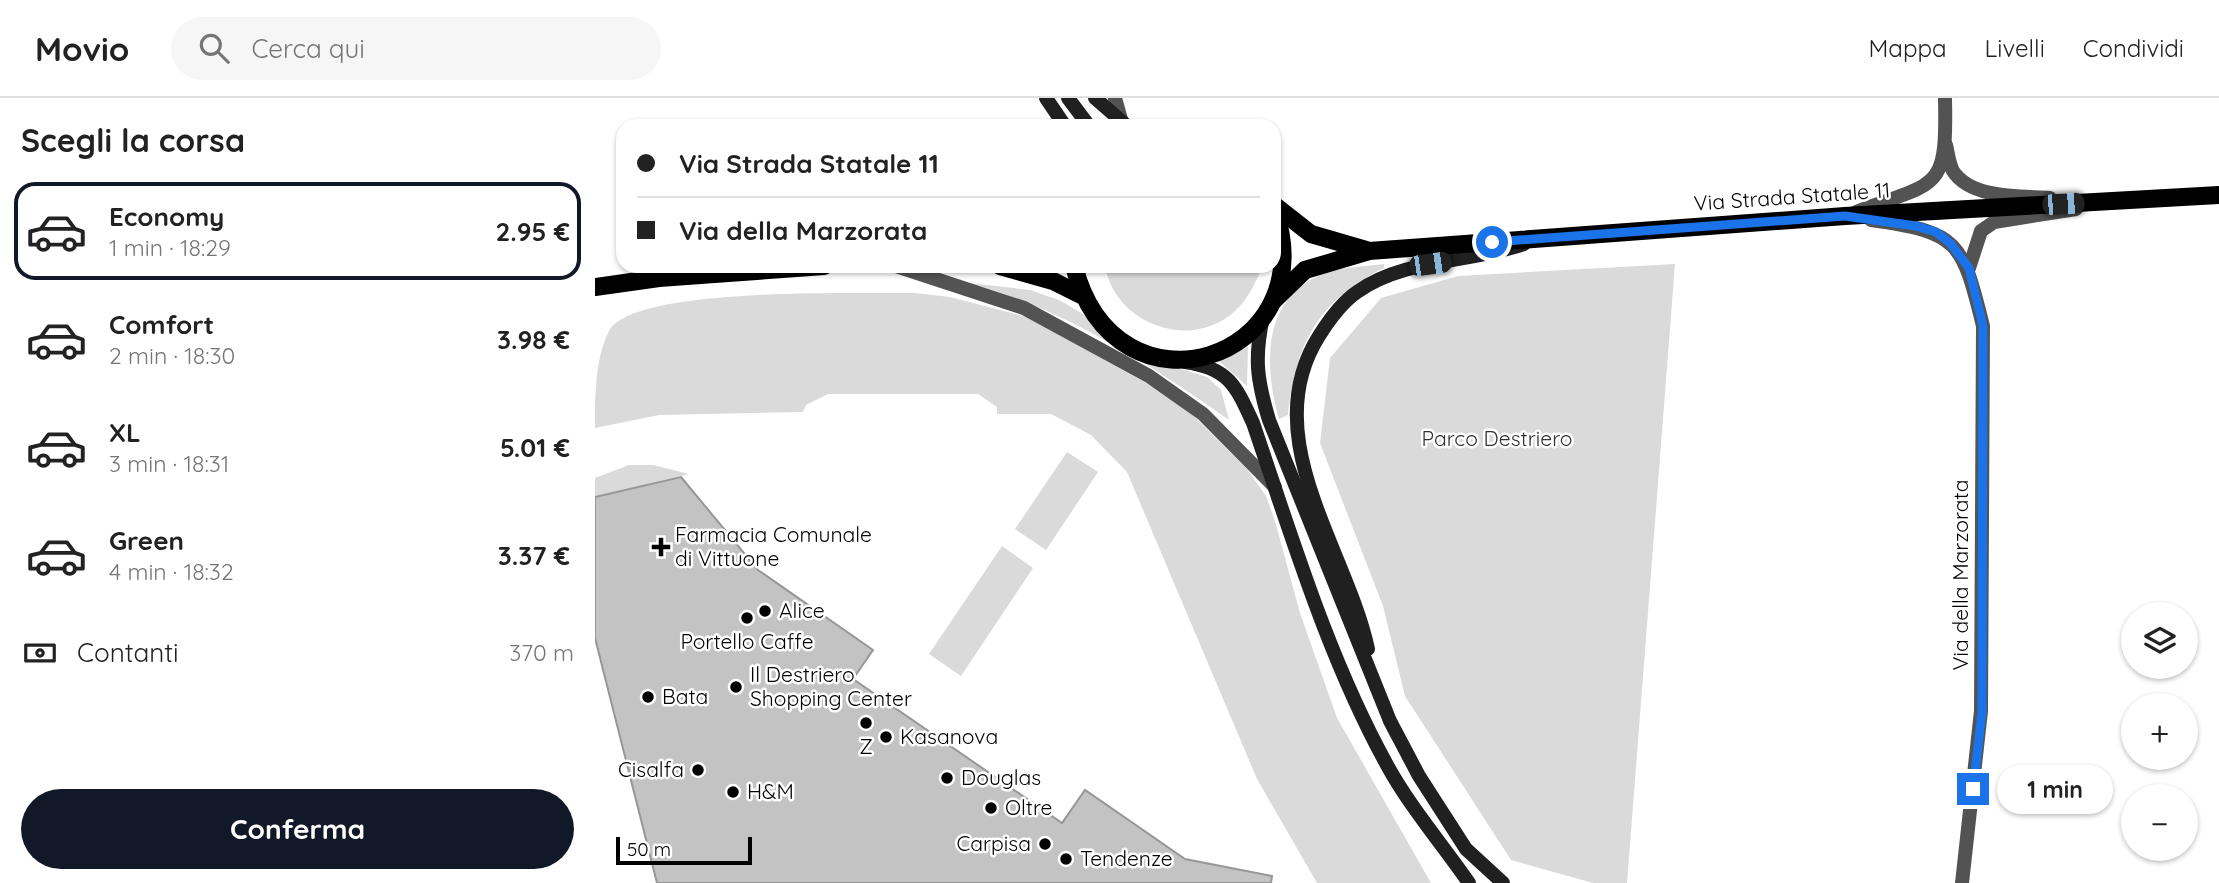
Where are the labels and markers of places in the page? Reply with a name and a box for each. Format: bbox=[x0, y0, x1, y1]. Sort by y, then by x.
place label: Farmacia Comunale di Vittuone bbox=[675, 521, 872, 571]
marker: Farmacia Comunale di Vittuone bbox=[653, 539, 669, 555]
place label: Alice bbox=[779, 597, 825, 623]
marker: Alice bbox=[757, 603, 773, 619]
marker: Portello Caffe bbox=[739, 610, 755, 626]
place label: Portello Caffe bbox=[680, 628, 814, 654]
place label: Il Destriero Shopping Center bbox=[750, 661, 912, 711]
marker: Il Destriero Shopping Center bbox=[728, 679, 744, 695]
place label: Bata bbox=[662, 683, 708, 709]
marker: Bata bbox=[640, 689, 656, 705]
marker: Z bbox=[858, 715, 874, 731]
place label: Kasanova bbox=[900, 723, 998, 749]
marker: Kasanova bbox=[878, 729, 894, 745]
place label: Z bbox=[859, 733, 873, 759]
place label: Cisalfa bbox=[618, 756, 684, 782]
marker: Cisalfa bbox=[690, 762, 706, 778]
place label: Douglas bbox=[961, 764, 1041, 790]
marker: Douglas bbox=[939, 770, 955, 786]
place label: H&M bbox=[747, 778, 794, 804]
marker: H&M bbox=[725, 784, 741, 800]
place label: Oltre bbox=[1005, 794, 1052, 820]
marker: Oltre bbox=[983, 800, 999, 816]
place label: Carpisa bbox=[957, 830, 1031, 856]
marker: Carpisa bbox=[1037, 836, 1053, 852]
place label: Tendenze bbox=[1080, 845, 1173, 871]
marker: Tendenze bbox=[1058, 851, 1074, 867]

